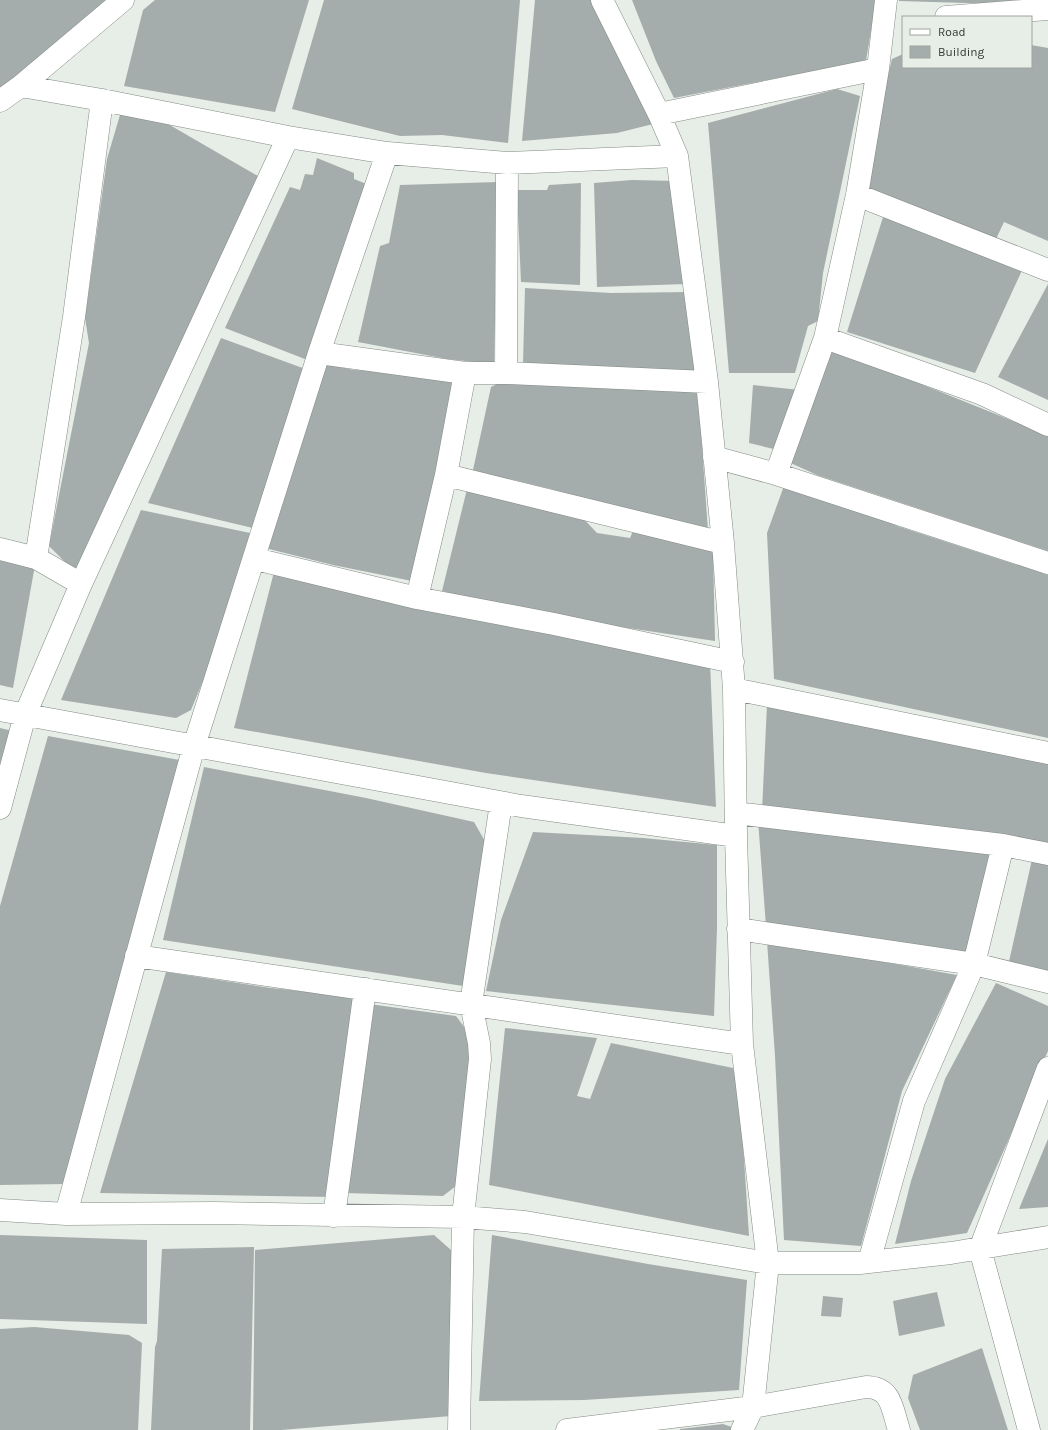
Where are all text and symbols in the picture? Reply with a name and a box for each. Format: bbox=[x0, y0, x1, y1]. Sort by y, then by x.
legend bbox=[902, 16, 1032, 68]
text: Road bbox=[938, 25, 966, 39]
text: Building bbox=[938, 45, 985, 59]

